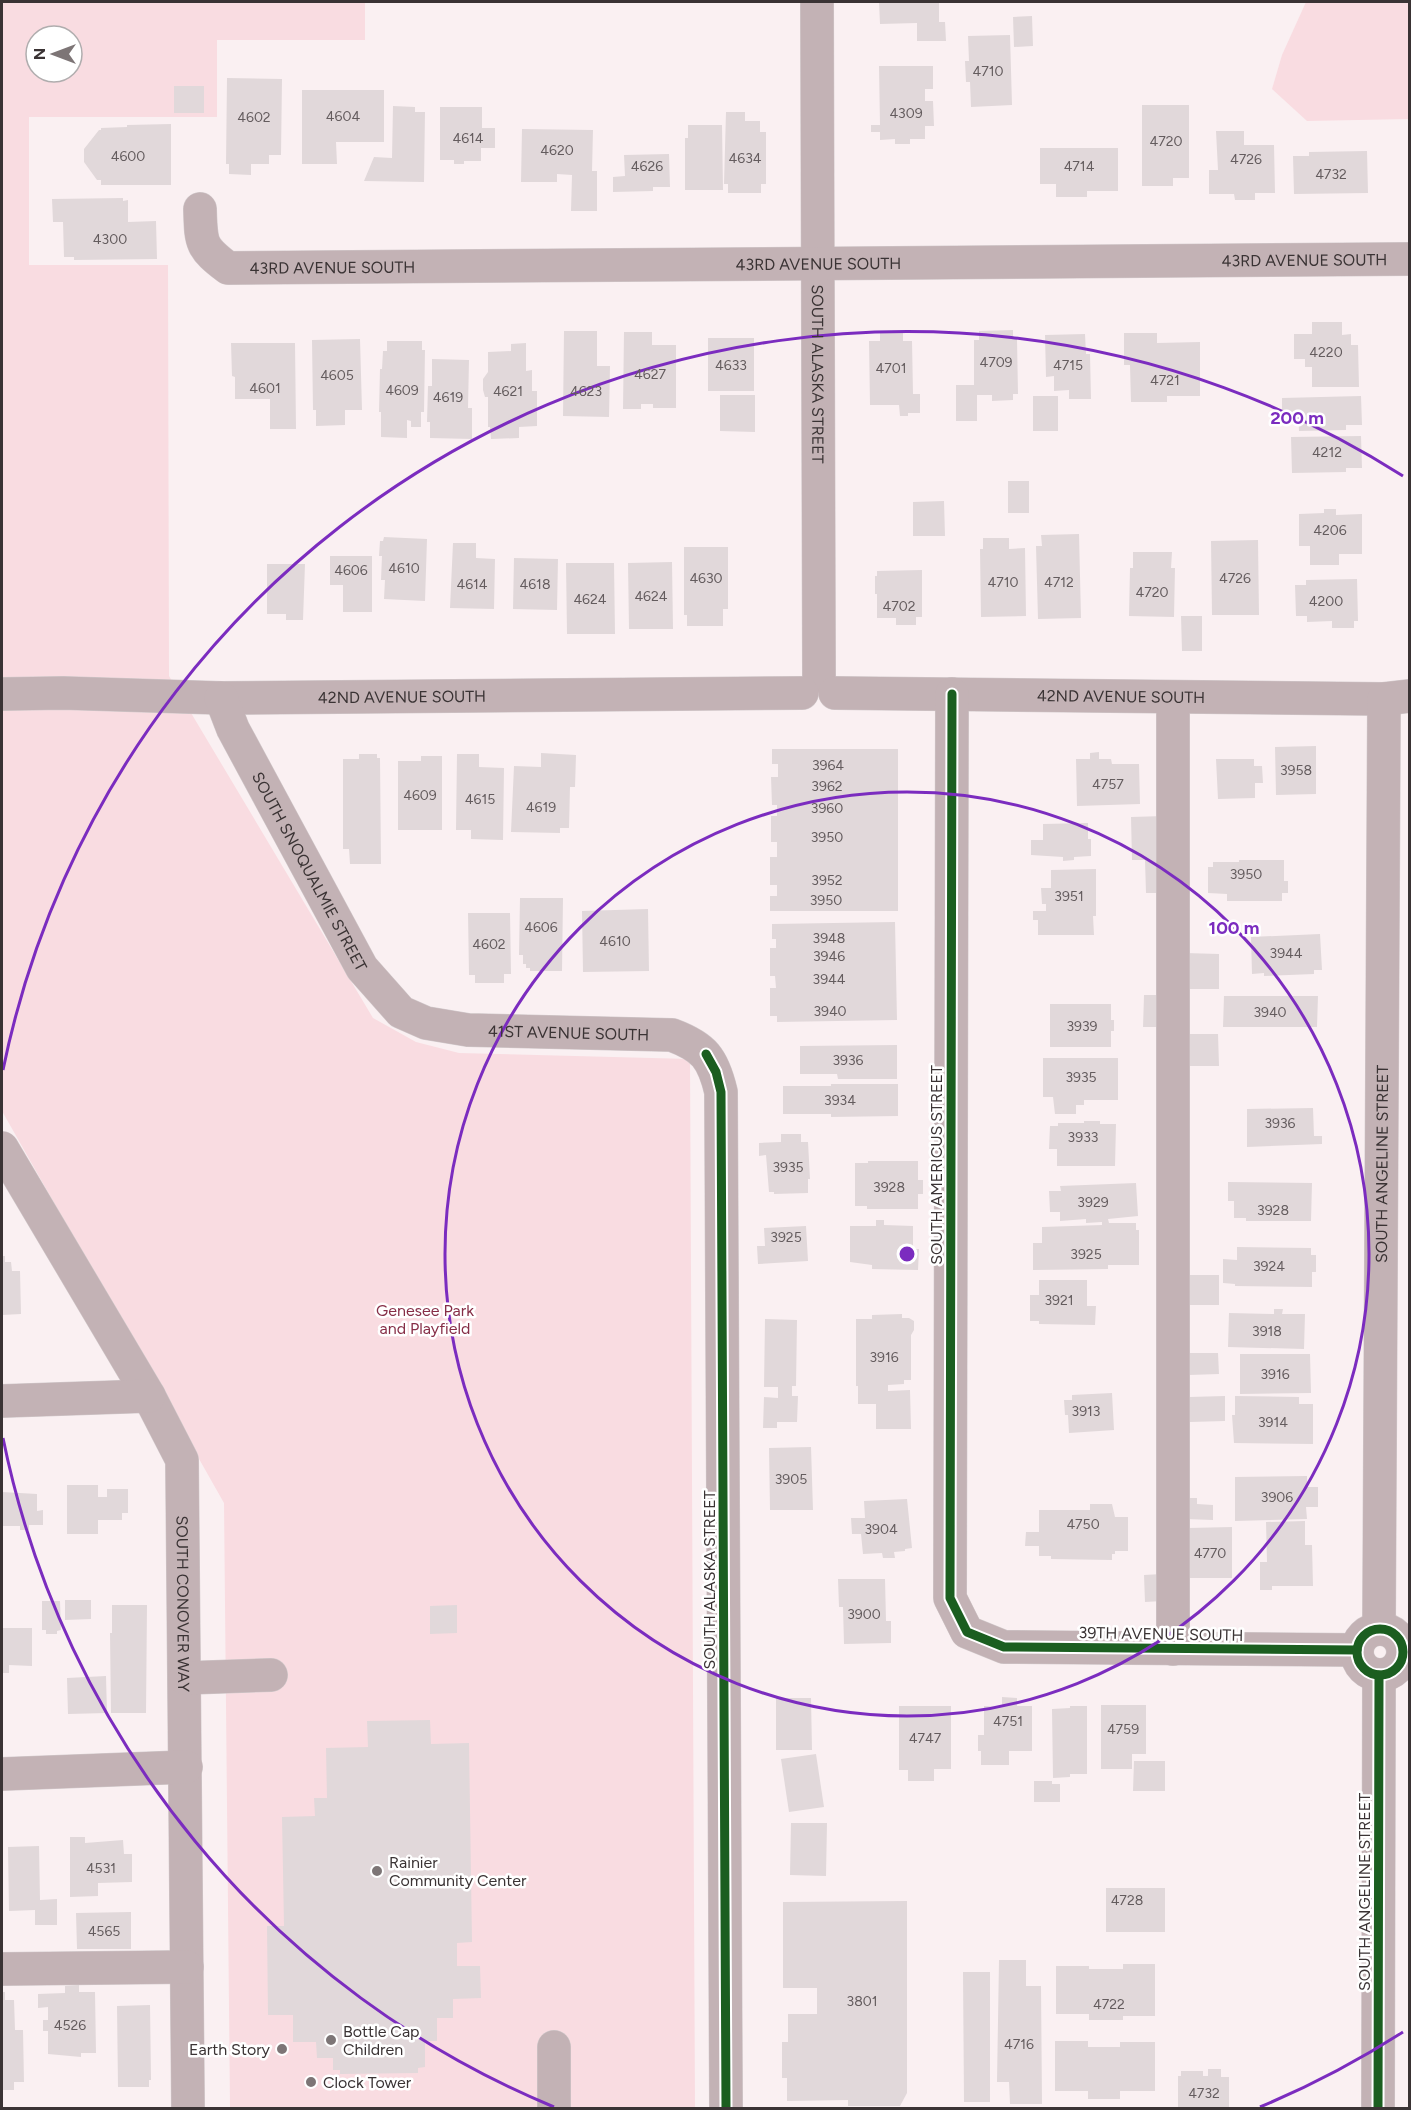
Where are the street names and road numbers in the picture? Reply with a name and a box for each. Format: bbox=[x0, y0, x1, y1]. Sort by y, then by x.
street label: 43RD AVENUE SOUTH bbox=[1221, 250, 1387, 270]
street label: 43RD AVENUE SOUTH bbox=[735, 253, 901, 274]
street label: 43RD AVENUE SOUTH bbox=[249, 257, 415, 277]
street label: SOUTH ALASKA STREET bbox=[808, 284, 828, 464]
street label: 42ND AVENUE SOUTH bbox=[318, 686, 486, 707]
street label: 42ND AVENUE SOUTH bbox=[1037, 686, 1205, 707]
street label: SOUTH SNOQUALMIE STREET bbox=[248, 768, 371, 974]
street label: 41ST AVENUE SOUTH bbox=[488, 1021, 649, 1044]
street label: SOUTH AMERICUS STREET bbox=[927, 1065, 946, 1265]
street label: SOUTH ANGELINE STREET bbox=[1371, 1065, 1392, 1263]
street label: SOUTH ALASKA STREET bbox=[700, 1490, 719, 1670]
street label: SOUTH CONOVER WAY bbox=[173, 1515, 194, 1692]
street label: 39TH AVENUE SOUTH bbox=[1079, 1623, 1243, 1645]
street label: SOUTH ANGELINE STREET bbox=[1355, 1793, 1374, 1991]

